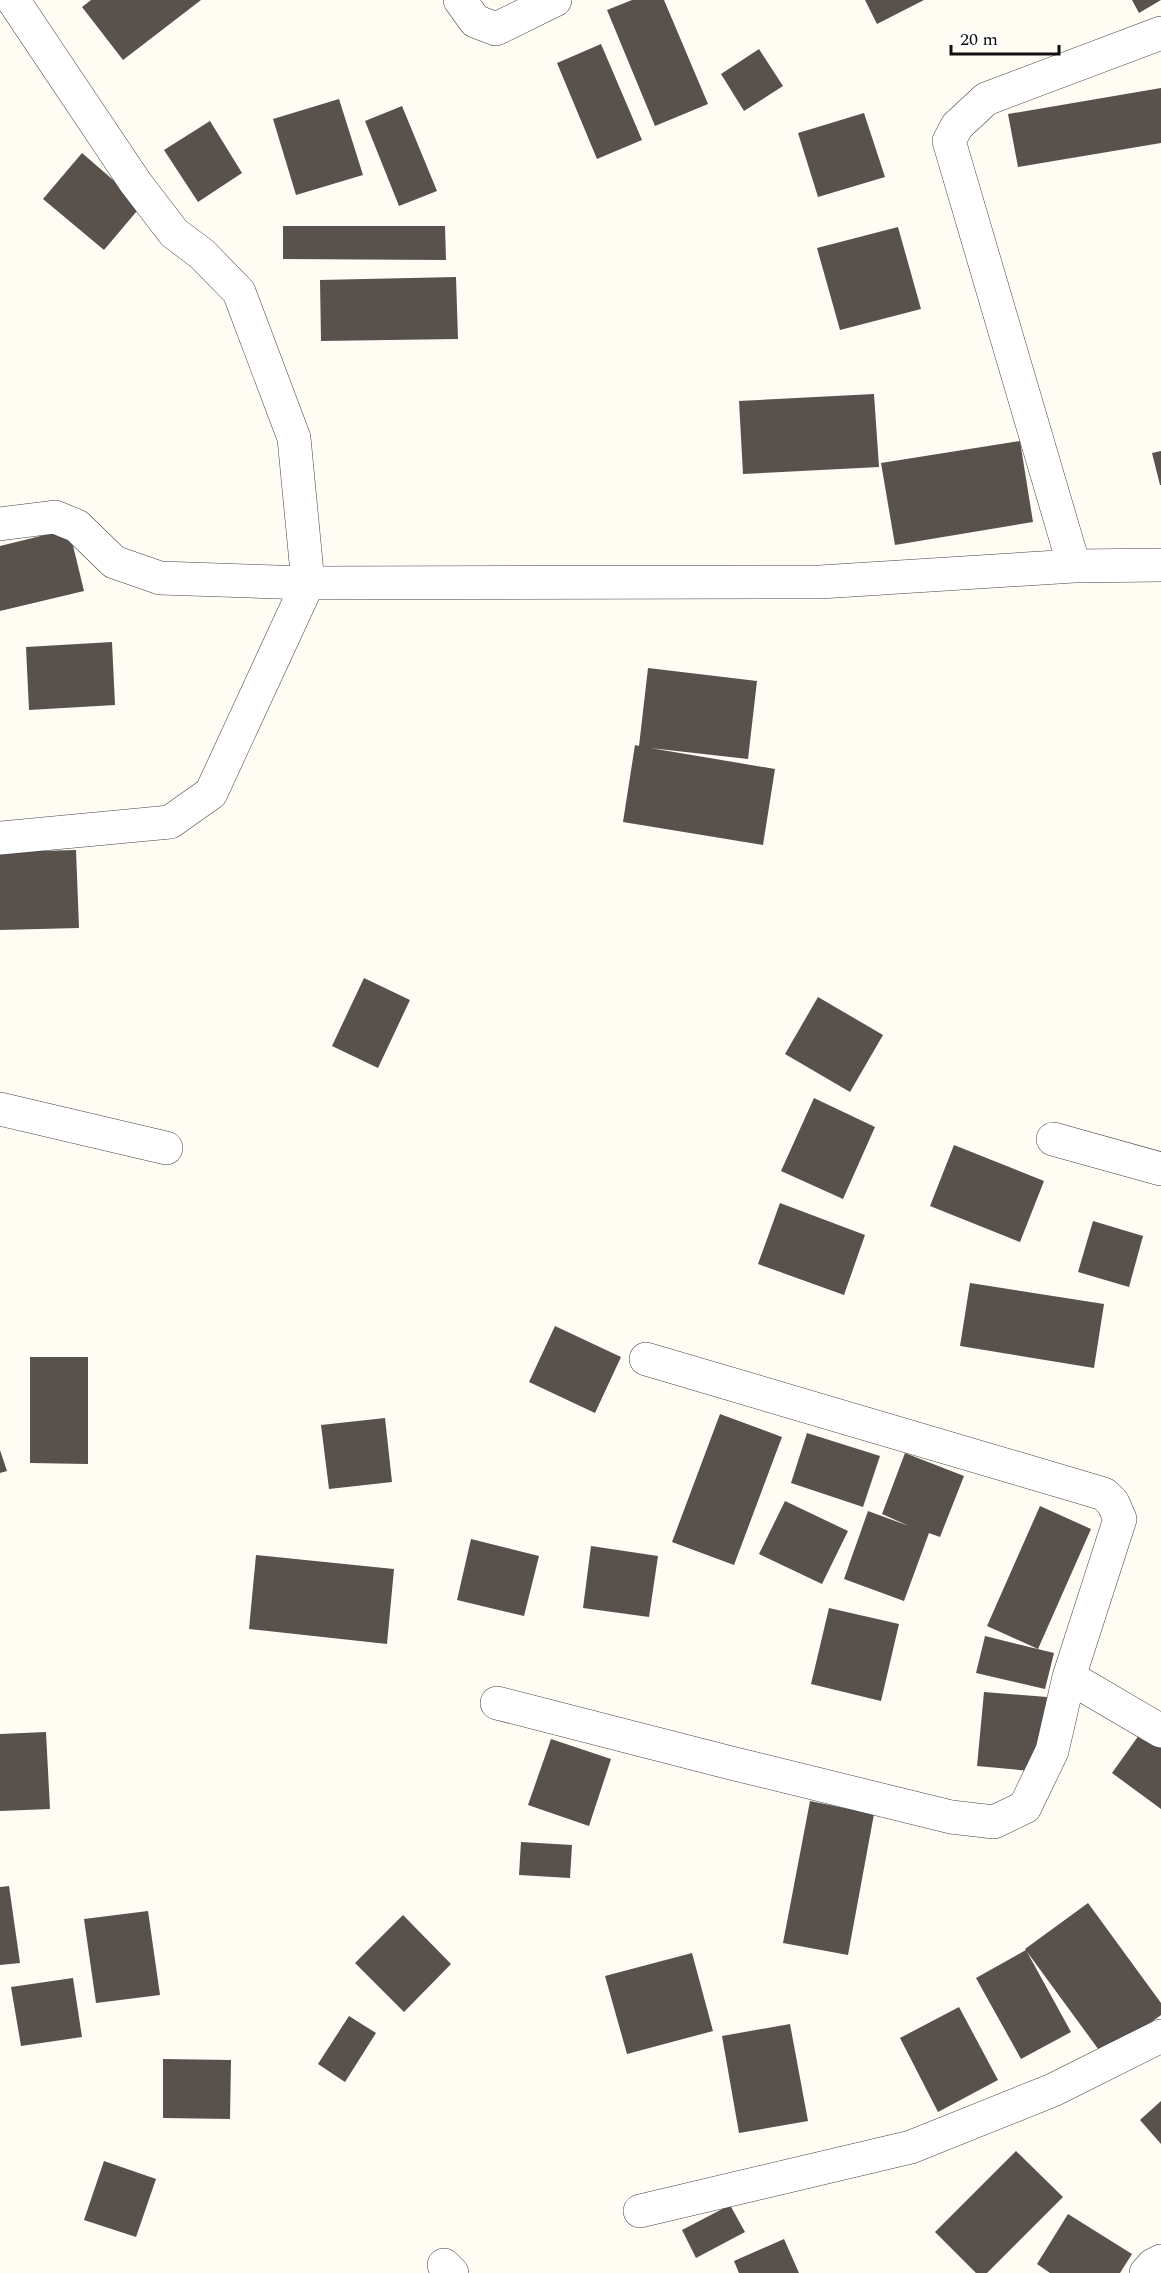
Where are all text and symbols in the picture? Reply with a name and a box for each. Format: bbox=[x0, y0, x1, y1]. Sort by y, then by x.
scale bar bbox=[951, 18, 1059, 56]
text: 20 m bbox=[960, 26, 998, 53]

